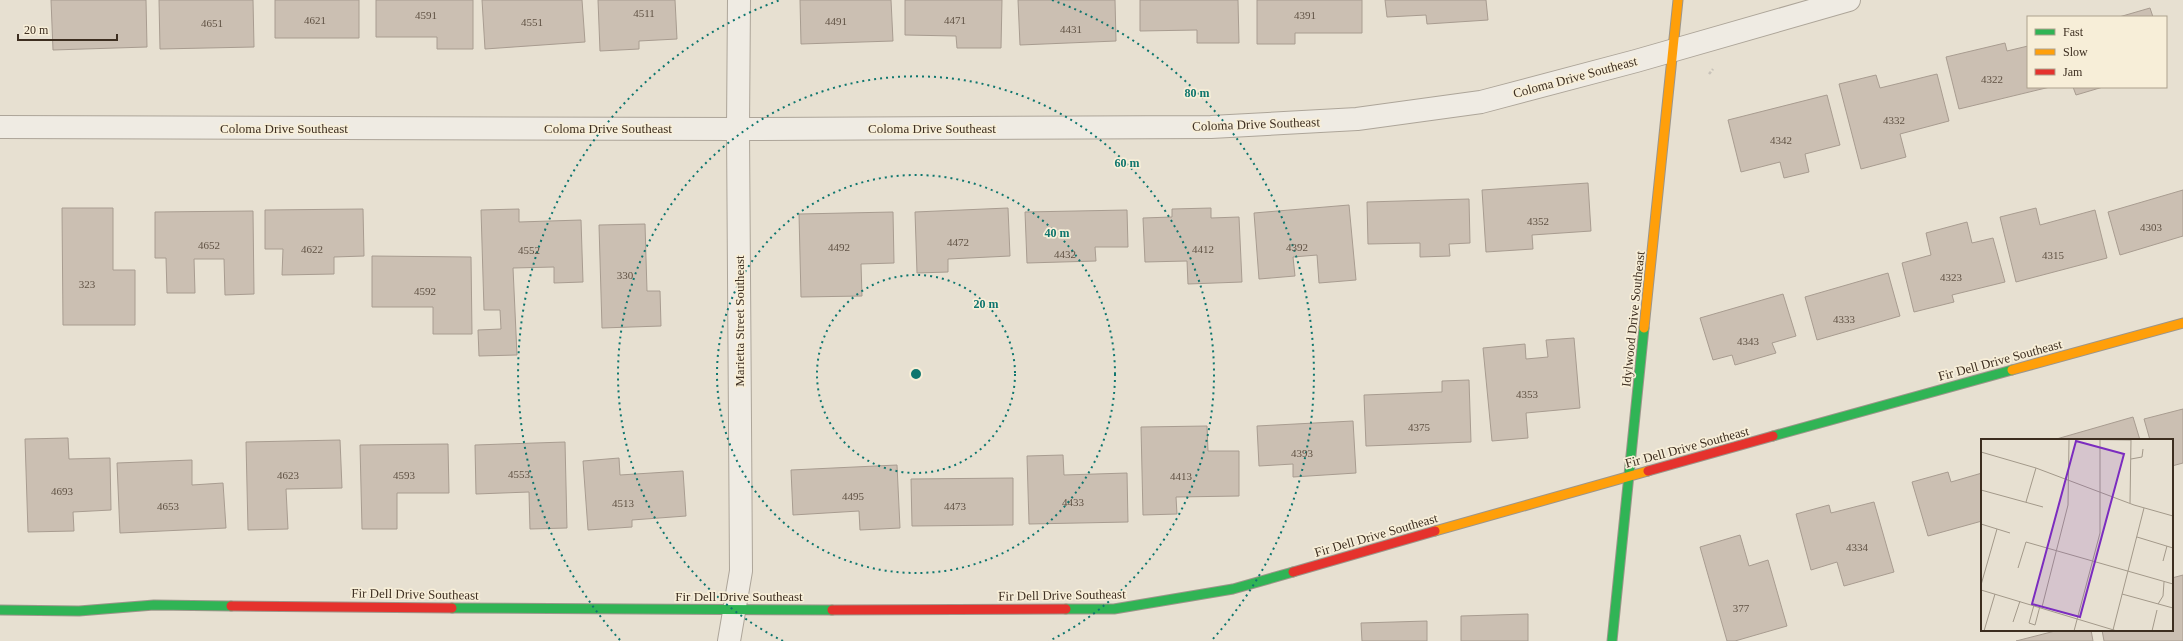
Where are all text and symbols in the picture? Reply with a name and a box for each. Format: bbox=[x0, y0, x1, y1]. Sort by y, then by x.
house number: 4511 bbox=[633, 7, 655, 19]
house number: 4591 bbox=[415, 9, 437, 21]
house number: 4391 bbox=[1294, 9, 1316, 21]
house number: 4621 bbox=[304, 14, 326, 26]
house number: 4471 bbox=[944, 14, 966, 26]
house number: 4491 bbox=[825, 15, 847, 27]
scale bar bbox=[18, 16, 117, 42]
house number: 4551 bbox=[521, 16, 543, 28]
legend bbox=[2027, 16, 2167, 88]
house number: 4651 bbox=[201, 17, 223, 29]
text: 20 m bbox=[24, 23, 49, 37]
house number: 4431 bbox=[1060, 23, 1082, 35]
text: Fast bbox=[2063, 25, 2084, 39]
text: Slow bbox=[2063, 45, 2088, 59]
street label: Coloma Drive Southeast bbox=[1511, 53, 1639, 101]
text: Jam bbox=[2063, 65, 2083, 79]
house number: 4322 bbox=[1981, 73, 2003, 85]
text: 80 m bbox=[1185, 86, 1210, 100]
street label: Coloma Drive Southeast bbox=[1192, 114, 1321, 134]
house number: 4332 bbox=[1883, 114, 1905, 126]
street label: Coloma Drive Southeast bbox=[220, 121, 348, 136]
street label: Coloma Drive Southeast bbox=[544, 121, 672, 136]
street label: Coloma Drive Southeast bbox=[868, 121, 996, 136]
house number: 4342 bbox=[1770, 134, 1792, 146]
text: 60 m bbox=[1115, 156, 1140, 170]
house number: 4352 bbox=[1527, 215, 1549, 227]
house number: 4303 bbox=[2140, 221, 2163, 233]
text: 40 m bbox=[1045, 226, 1070, 240]
house number: 4472 bbox=[947, 236, 969, 248]
house number: 4652 bbox=[198, 239, 220, 251]
house number: 4492 bbox=[828, 241, 850, 253]
house number: 4392 bbox=[1286, 241, 1308, 253]
house number: 4622 bbox=[301, 243, 323, 255]
house number: 4412 bbox=[1192, 243, 1214, 255]
house number: 4552 bbox=[518, 244, 540, 256]
house number: 4432 bbox=[1054, 248, 1076, 260]
house number: 4315 bbox=[2042, 249, 2065, 261]
street label: Idylwood Drive Southeast bbox=[1618, 250, 1648, 388]
street label: Marietta Street Southeast bbox=[732, 255, 747, 387]
house number: 330 bbox=[617, 269, 634, 281]
house number: 4323 bbox=[1940, 271, 1963, 283]
house number: 323 bbox=[79, 278, 96, 290]
house number: 4592 bbox=[414, 285, 436, 297]
text: 20 m bbox=[974, 297, 999, 311]
house number: 4333 bbox=[1833, 313, 1856, 325]
house number: 4343 bbox=[1737, 335, 1760, 347]
street label: Fir Dell Drive Southeast bbox=[1936, 336, 2064, 384]
centre of rings bbox=[909, 367, 923, 381]
house number: 4353 bbox=[1516, 388, 1539, 400]
house number: 4375 bbox=[1408, 421, 1431, 433]
street label: Fir Dell Drive Southeast bbox=[1623, 423, 1751, 471]
inset map bbox=[1981, 439, 2173, 631]
house number: 4393 bbox=[1291, 447, 1314, 459]
house number: 4553 bbox=[508, 468, 531, 480]
house number: 4623 bbox=[277, 469, 300, 481]
house number: 4593 bbox=[393, 469, 416, 481]
house number: 4413 bbox=[1170, 470, 1193, 482]
house number: 4693 bbox=[51, 485, 74, 497]
house number: 4495 bbox=[842, 490, 865, 502]
house number: 4433 bbox=[1062, 496, 1085, 508]
house number: 4513 bbox=[612, 497, 635, 509]
house number: 4653 bbox=[157, 500, 180, 512]
house number: 4473 bbox=[944, 500, 967, 512]
street label: Fir Dell Drive Southeast bbox=[1313, 510, 1440, 560]
house number: 4334 bbox=[1846, 541, 1869, 553]
street label: Fir Dell Drive Southeast bbox=[351, 585, 479, 603]
street label: Fir Dell Drive Southeast bbox=[998, 586, 1126, 604]
street label: Fir Dell Drive Southeast bbox=[675, 589, 803, 604]
house number: 377 bbox=[1733, 602, 1750, 614]

